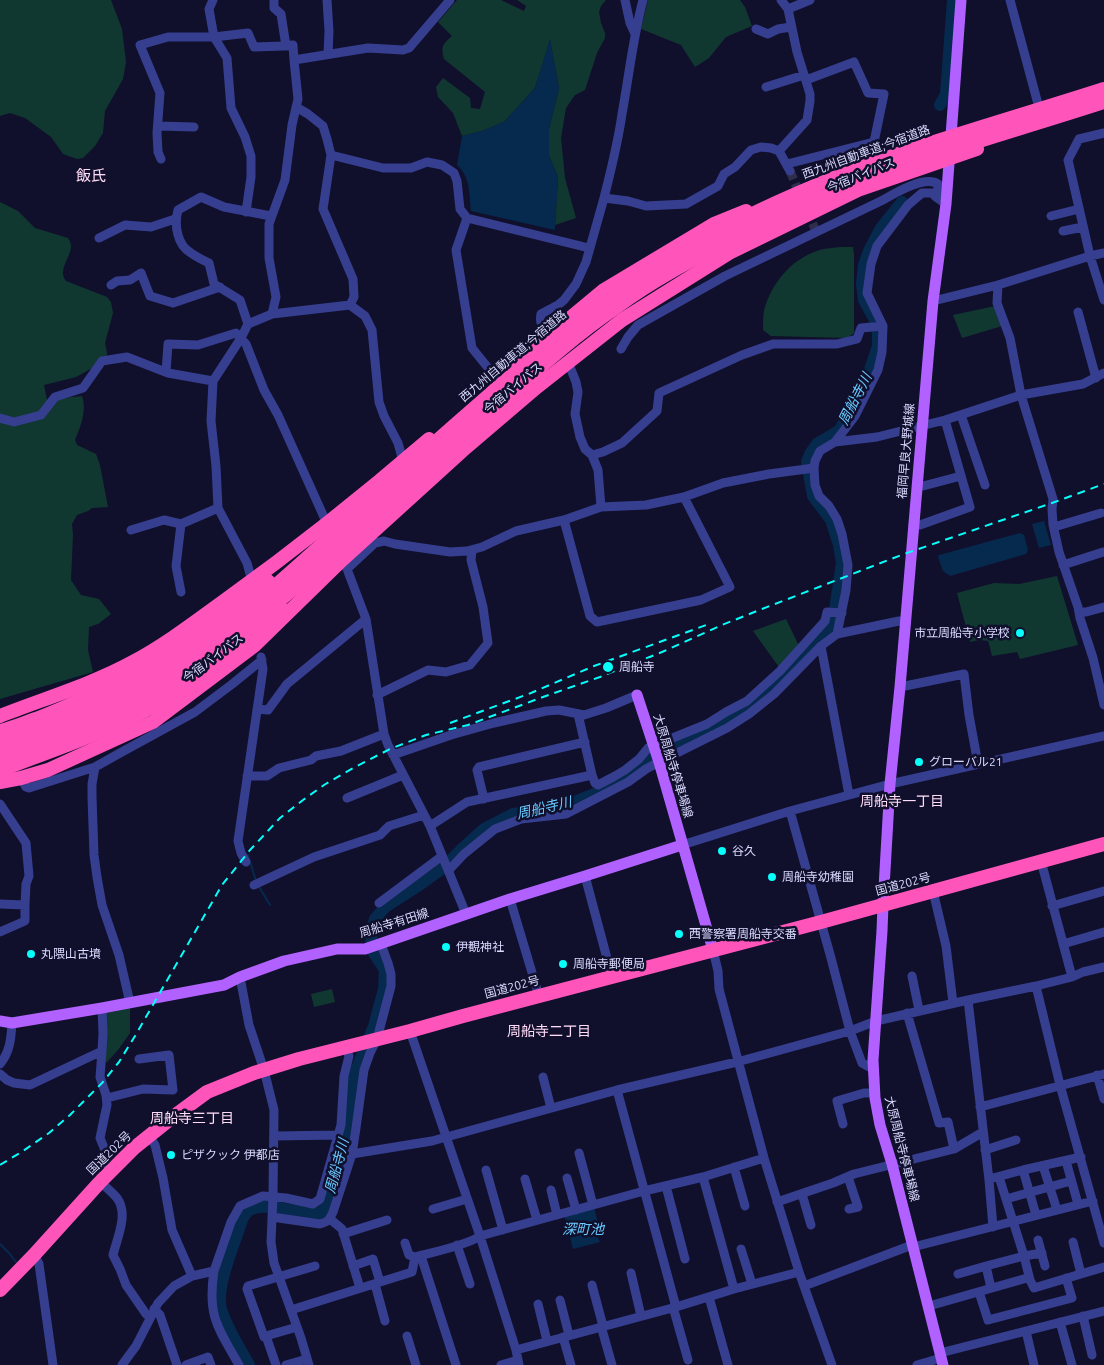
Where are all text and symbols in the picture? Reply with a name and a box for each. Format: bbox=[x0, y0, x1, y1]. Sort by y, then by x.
street label: 西九州自動車道;今宿道路 bbox=[800, 122, 932, 182]
street label: 今宿バイパス bbox=[825, 155, 897, 195]
district label: 飯氏 bbox=[76, 167, 106, 185]
street label: 西九州自動車道;今宿道路 bbox=[457, 307, 569, 405]
street label: 今宿バイパス bbox=[481, 359, 545, 417]
water label: 周船寺川 bbox=[835, 370, 875, 428]
street label: 福岡早良大野城線 bbox=[895, 403, 917, 499]
place label: 市立周船寺小学校 bbox=[914, 626, 1010, 640]
marker: 市立周船寺小学校 bbox=[1014, 627, 1026, 639]
street label: 今宿バイパス bbox=[180, 631, 246, 685]
marker: 周船寺 bbox=[601, 660, 615, 674]
place label: 周船寺 bbox=[619, 660, 655, 674]
street label: 大原周船寺停車場線 bbox=[650, 712, 696, 820]
place label: グローバル21 bbox=[929, 755, 1003, 769]
marker: グローバル21 bbox=[913, 756, 925, 768]
district label: 周船寺一丁目 bbox=[860, 793, 944, 809]
water label: 周船寺川 bbox=[515, 794, 573, 822]
place label: 谷久 bbox=[732, 844, 756, 858]
marker: 谷久 bbox=[716, 845, 728, 857]
place label: 周船寺幼稚園 bbox=[782, 870, 854, 884]
street label: 国道202号 bbox=[874, 870, 932, 898]
marker: 周船寺幼稚園 bbox=[766, 871, 778, 883]
street label: 周船寺有田線 bbox=[357, 906, 431, 940]
place label: 西警察署周船寺交番 bbox=[689, 927, 797, 941]
marker: 西警察署周船寺交番 bbox=[673, 928, 685, 940]
place label: 伊覩神社 bbox=[456, 940, 504, 954]
marker: 伊覩神社 bbox=[440, 941, 452, 953]
place label: 丸隈山古墳 bbox=[41, 947, 101, 961]
marker: 丸隈山古墳 bbox=[25, 948, 37, 960]
place label: 周船寺郵便局 bbox=[573, 957, 645, 971]
marker: 周船寺郵便局 bbox=[557, 958, 569, 970]
street label: 国道202号 bbox=[483, 973, 541, 1001]
district label: 周船寺二丁目 bbox=[507, 1023, 591, 1039]
street label: 大原周船寺停車場線 bbox=[882, 1095, 922, 1203]
district label: 周船寺三丁目 bbox=[150, 1110, 234, 1126]
street label: 国道202号 bbox=[84, 1128, 134, 1178]
water label: 周船寺川 bbox=[322, 1137, 352, 1195]
place label: ピザクック 伊都店 bbox=[181, 1148, 280, 1162]
marker: ピザクック 伊都店 bbox=[165, 1149, 177, 1161]
water label: 深町池 bbox=[562, 1221, 604, 1237]

